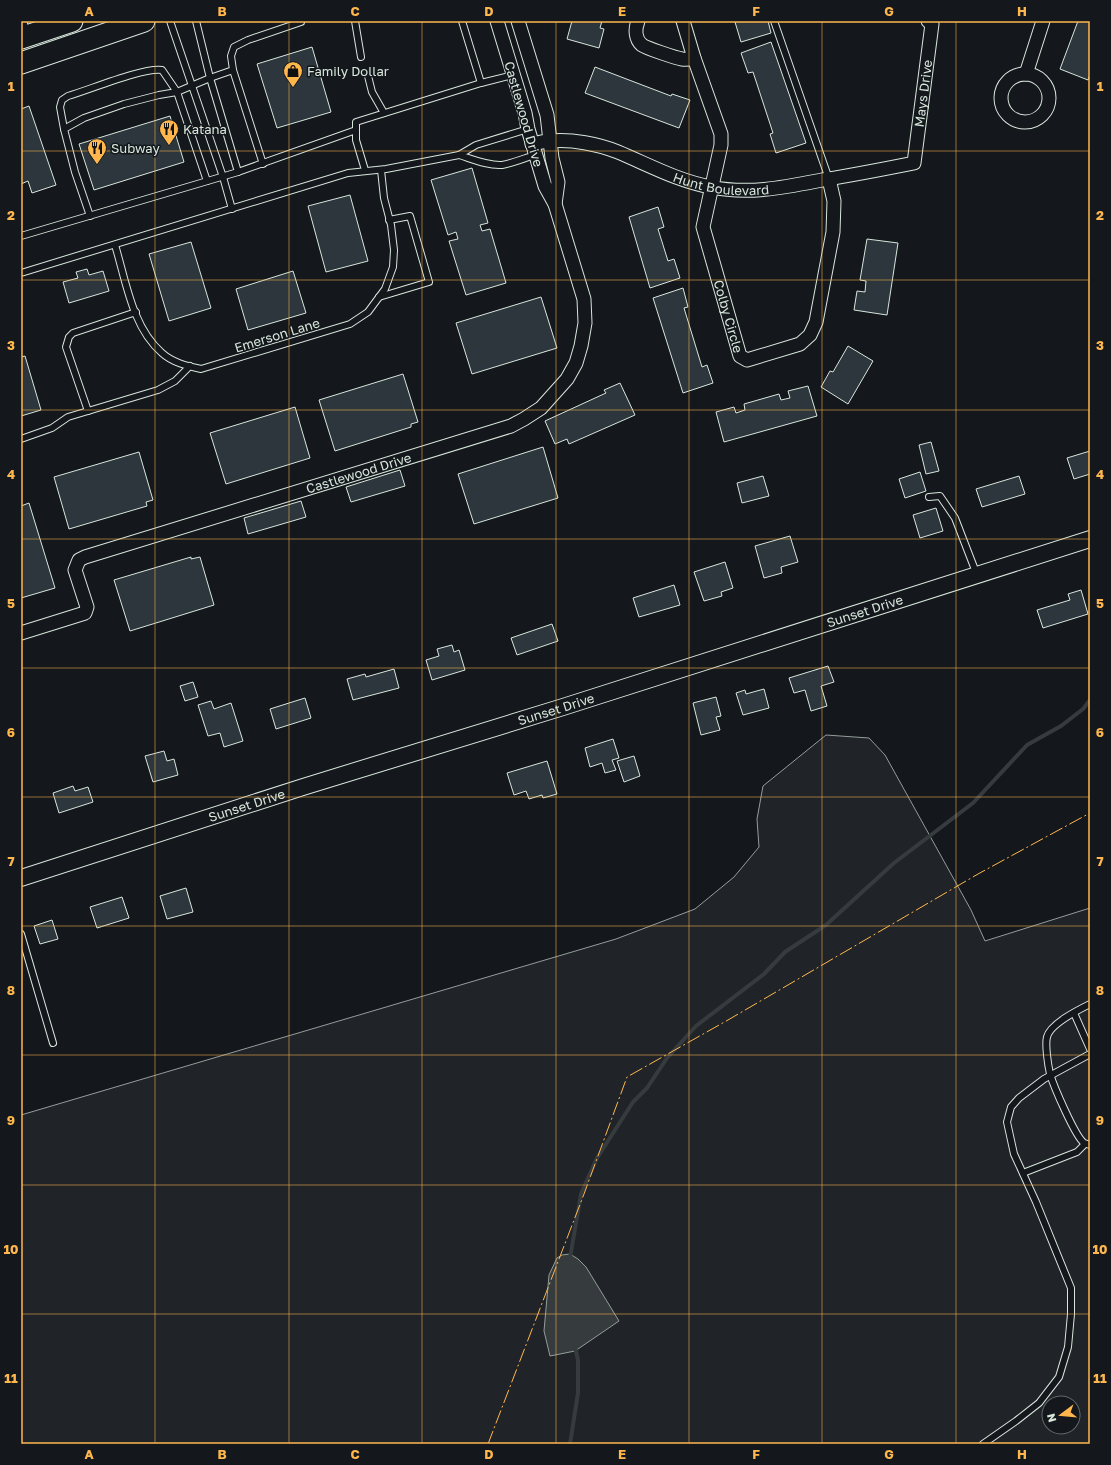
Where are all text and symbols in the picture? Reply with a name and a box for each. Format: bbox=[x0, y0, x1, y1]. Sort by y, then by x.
text: A bbox=[84, 3, 94, 19]
text: B bbox=[217, 3, 227, 19]
text: C bbox=[350, 3, 360, 19]
text: D bbox=[484, 3, 494, 19]
text: E bbox=[618, 3, 626, 19]
text: F bbox=[752, 3, 760, 19]
text: G bbox=[884, 3, 894, 19]
text: H bbox=[1017, 3, 1027, 19]
street label: Castlewood Drive bbox=[501, 59, 547, 169]
street label: Mays Drive bbox=[911, 59, 935, 128]
shop icon: Family Dollar bbox=[282, 60, 304, 88]
place label: Family Dollar bbox=[307, 63, 389, 79]
text: 1 bbox=[8, 78, 15, 94]
text: 1 bbox=[1097, 78, 1104, 94]
restaurant icon: Katana bbox=[158, 118, 180, 146]
place label: Katana bbox=[183, 121, 227, 137]
restaurant icon: Subway bbox=[86, 137, 108, 165]
place label: Subway bbox=[111, 140, 160, 156]
street label: Hunt Boulevard bbox=[671, 169, 770, 198]
text: 2 bbox=[7, 207, 15, 223]
text: 2 bbox=[1096, 207, 1104, 223]
street label: Colby Circle bbox=[711, 278, 747, 354]
street label: Emerson Lane bbox=[232, 314, 322, 356]
text: 3 bbox=[7, 337, 15, 353]
text: 3 bbox=[1096, 337, 1104, 353]
street label: Castlewood Drive bbox=[304, 449, 413, 497]
text: 4 bbox=[7, 466, 15, 482]
text: 4 bbox=[1096, 466, 1104, 482]
street label: Sunset Drive bbox=[824, 591, 905, 630]
text: 5 bbox=[7, 595, 15, 611]
text: 5 bbox=[1096, 595, 1104, 611]
street label: Sunset Drive bbox=[516, 690, 596, 728]
text: 6 bbox=[7, 724, 15, 740]
text: 6 bbox=[1096, 724, 1104, 740]
street label: Sunset Drive bbox=[206, 785, 287, 825]
text: 7 bbox=[7, 853, 15, 869]
text: 7 bbox=[1096, 853, 1104, 869]
text: 8 bbox=[7, 982, 15, 998]
text: 8 bbox=[1096, 982, 1104, 998]
text: 9 bbox=[7, 1112, 15, 1128]
text: 9 bbox=[1096, 1112, 1104, 1128]
text: 10 bbox=[3, 1241, 19, 1257]
text: 10 bbox=[1092, 1241, 1108, 1257]
text: 11 bbox=[4, 1370, 18, 1386]
text: 11 bbox=[1093, 1370, 1107, 1386]
north arrow bbox=[1041, 1395, 1081, 1435]
text: N bbox=[1044, 1412, 1058, 1424]
text: A bbox=[84, 1446, 94, 1462]
text: B bbox=[217, 1446, 227, 1462]
text: C bbox=[350, 1446, 360, 1462]
text: D bbox=[484, 1446, 494, 1462]
text: E bbox=[618, 1446, 626, 1462]
text: F bbox=[752, 1446, 760, 1462]
text: G bbox=[884, 1446, 894, 1462]
text: H bbox=[1017, 1446, 1027, 1462]

